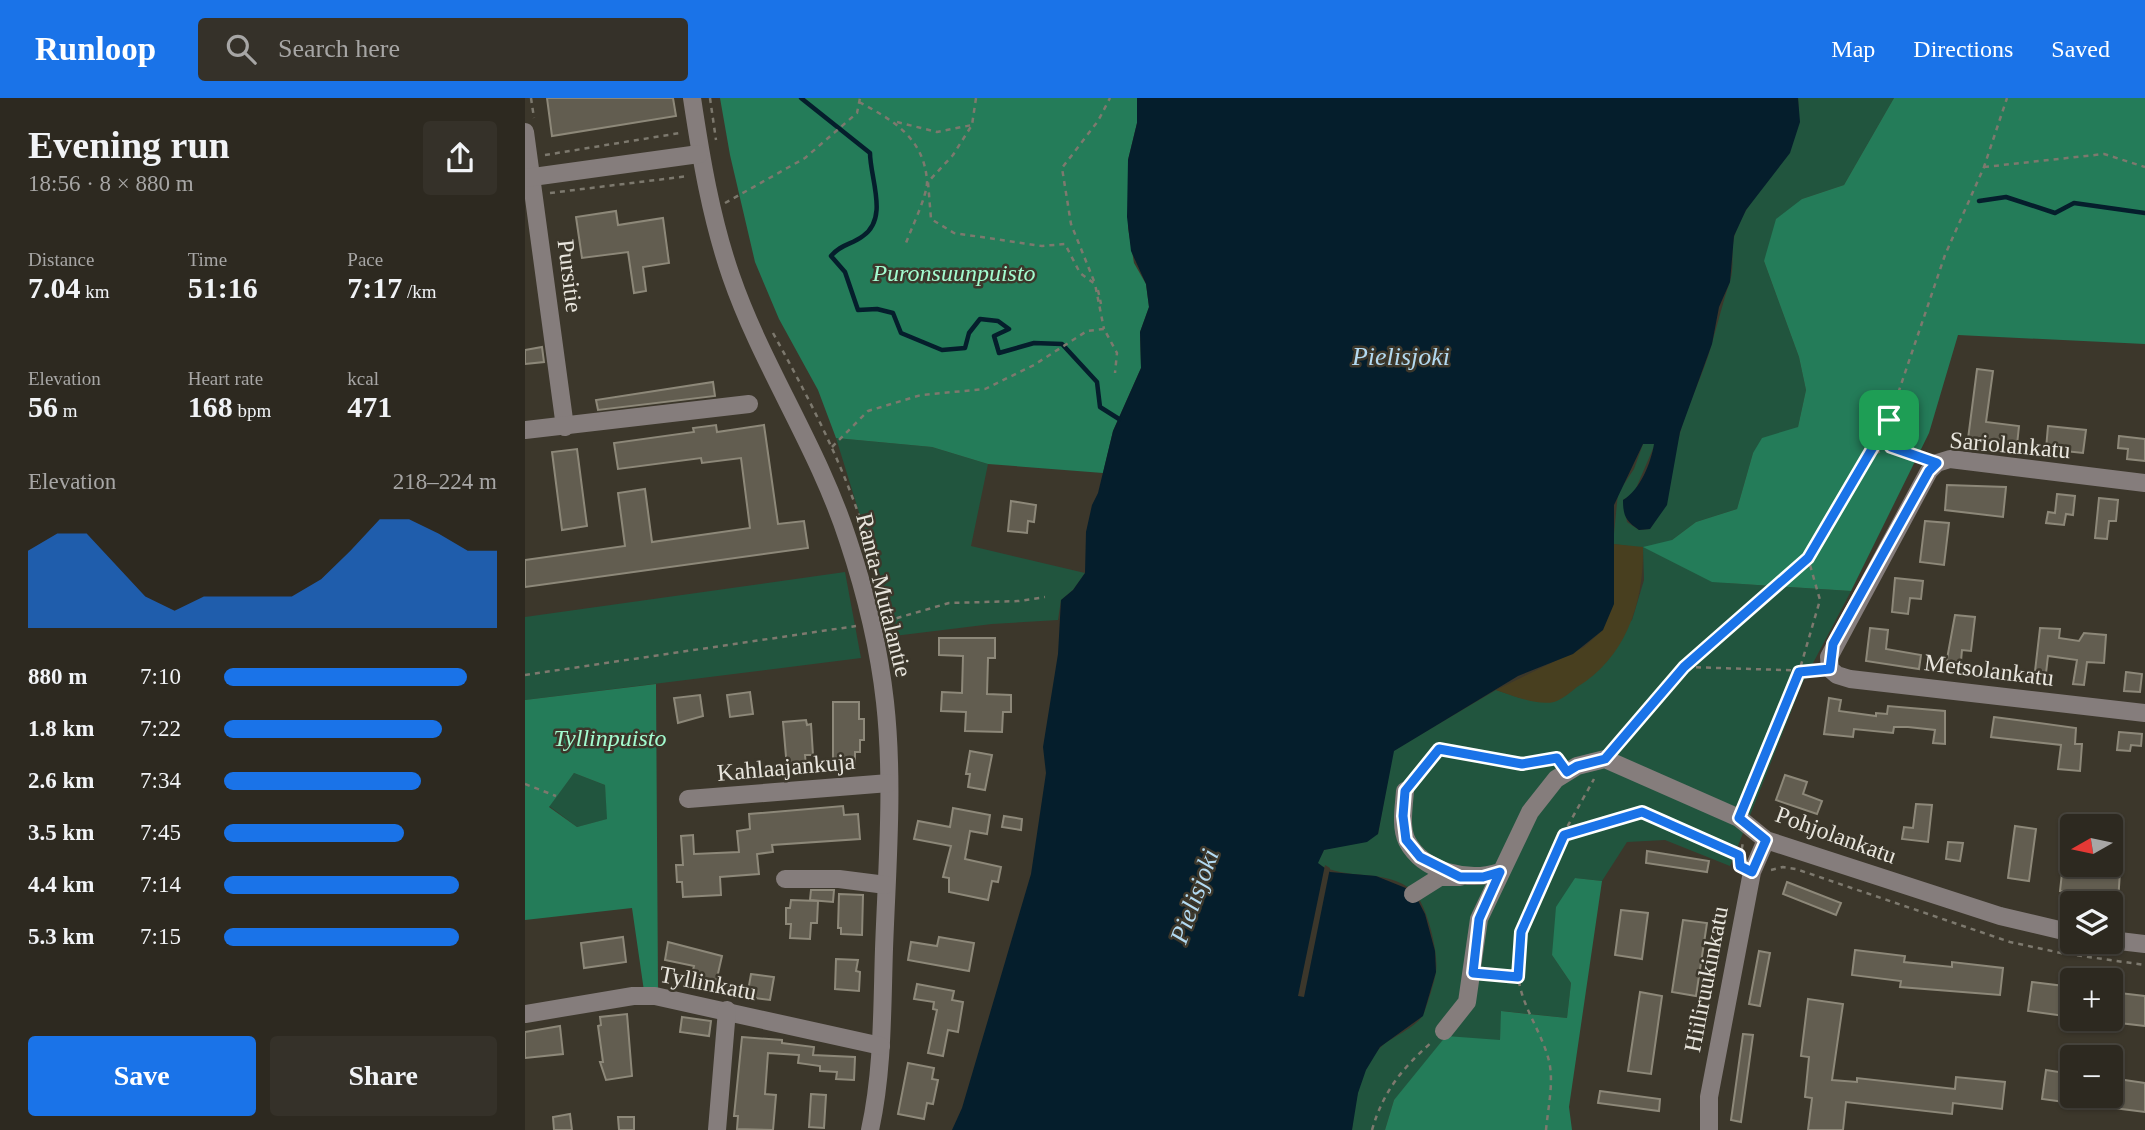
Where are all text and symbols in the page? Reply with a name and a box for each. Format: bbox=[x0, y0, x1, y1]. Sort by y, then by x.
search box bbox=[198, 18, 688, 81]
icon: search bbox=[222, 30, 260, 68]
text: Runloop bbox=[35, 31, 156, 67]
text: Search here bbox=[278, 34, 400, 63]
text: Map bbox=[1831, 36, 1875, 62]
text: Directions bbox=[1913, 36, 2013, 62]
text: Saved bbox=[2051, 36, 2110, 62]
button: share bbox=[423, 121, 497, 195]
text: Evening run bbox=[28, 124, 230, 166]
text: 18:56 · 8 × 880 m bbox=[28, 171, 194, 196]
street label: Pursitie bbox=[553, 238, 587, 314]
text: Distance bbox=[28, 249, 94, 270]
text: Time bbox=[188, 249, 227, 270]
text: Pace bbox=[347, 249, 383, 270]
park label: Puronsuunpuisto bbox=[871, 260, 1036, 286]
text: 7.04 bbox=[28, 271, 81, 304]
text: 51:16 bbox=[188, 271, 258, 304]
text: 7:17 bbox=[347, 271, 402, 304]
text: km bbox=[81, 281, 110, 302]
text: /km bbox=[402, 281, 437, 302]
water label: Pielisjoki bbox=[1351, 342, 1450, 371]
text: Elevation bbox=[28, 368, 101, 389]
text: Heart rate bbox=[188, 368, 263, 389]
text: kcal bbox=[347, 368, 379, 389]
text: 56 bbox=[28, 390, 58, 423]
text: 168 bbox=[188, 390, 233, 423]
text: 471 bbox=[347, 390, 392, 423]
pin bbox=[1859, 390, 1919, 450]
text: m bbox=[58, 400, 78, 421]
text: bpm bbox=[233, 400, 271, 421]
icon: arrive bbox=[1870, 401, 1908, 439]
street label: Sariolankatu bbox=[1948, 427, 2072, 463]
text: Elevation bbox=[28, 469, 116, 494]
text: 218–224 m bbox=[393, 469, 497, 494]
street label: Ranta-Mutalantie bbox=[851, 510, 917, 680]
street label: Metsolankatu bbox=[1923, 649, 2055, 691]
text: 880 m bbox=[28, 664, 87, 689]
text: 7:10 bbox=[140, 664, 181, 689]
text: 1.8 km bbox=[28, 716, 94, 741]
text: 7:22 bbox=[140, 716, 181, 741]
park label: Tyllinpuisto bbox=[554, 725, 666, 751]
street label: Kahlaajankuja bbox=[716, 748, 857, 786]
text: 2.6 km bbox=[28, 768, 94, 793]
text: 7:34 bbox=[140, 768, 181, 793]
street label: Pohjolankatu bbox=[1772, 801, 1900, 869]
north arrow bbox=[2060, 814, 2123, 877]
map controls bbox=[2060, 814, 2123, 1108]
text: 3.5 km bbox=[28, 820, 94, 845]
text: 7:45 bbox=[140, 820, 181, 845]
water label: Pielisjoki bbox=[1164, 845, 1225, 948]
text: 4.4 km bbox=[28, 872, 94, 897]
text: 7:14 bbox=[140, 872, 181, 897]
button: layers bbox=[2060, 891, 2123, 954]
street label: Hiiliruukinkatu bbox=[1679, 904, 1733, 1054]
text: 5.3 km bbox=[28, 924, 94, 949]
text: 7:15 bbox=[140, 924, 181, 949]
street label: Tyllinkatu bbox=[657, 961, 759, 1005]
button: + bbox=[2060, 968, 2123, 1031]
button: Save bbox=[28, 1036, 256, 1116]
button: Share bbox=[270, 1036, 497, 1116]
button: − bbox=[2060, 1045, 2123, 1108]

